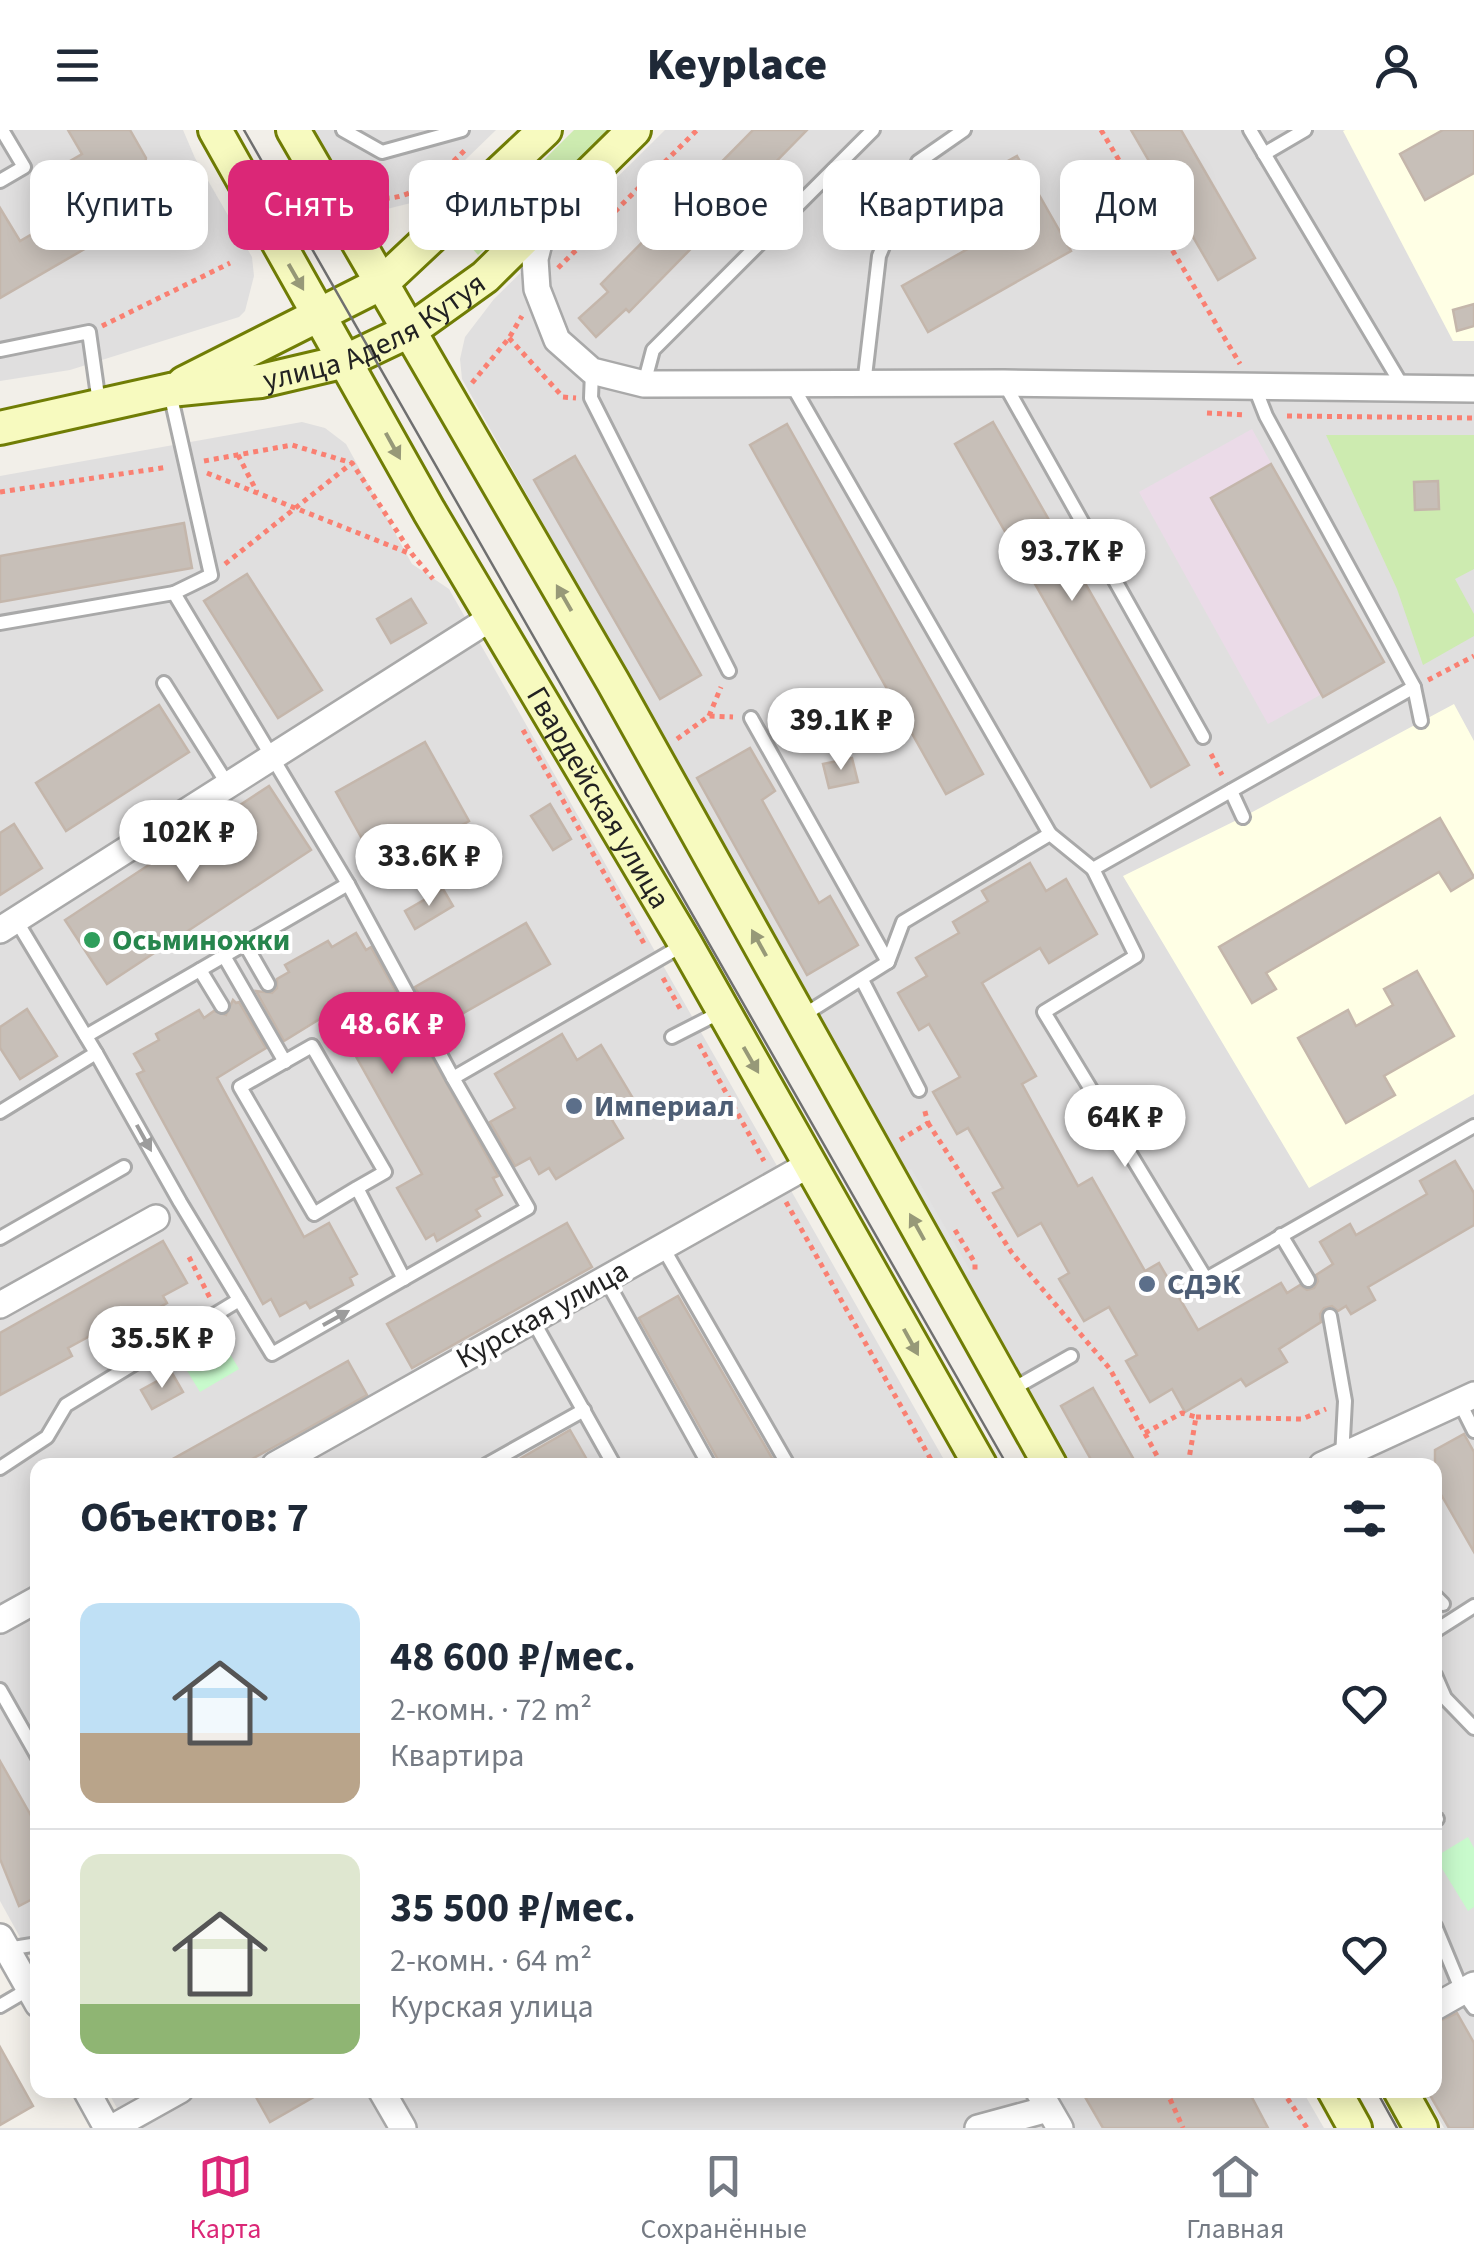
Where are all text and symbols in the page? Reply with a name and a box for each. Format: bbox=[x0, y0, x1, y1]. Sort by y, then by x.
text: Keyplace bbox=[647, 33, 827, 97]
icon: menu bbox=[50, 38, 105, 93]
icon: person bbox=[1369, 38, 1424, 93]
chip: Купить bbox=[30, 160, 208, 250]
chip: Снять bbox=[228, 160, 389, 250]
chip: Фильтры bbox=[409, 160, 617, 250]
chip: Новое bbox=[637, 160, 803, 250]
chip: Квартира bbox=[823, 160, 1040, 250]
chip: Дом bbox=[1060, 160, 1194, 250]
street label: улица Аделя Кутуя bbox=[259, 262, 494, 402]
one-way arrow bbox=[287, 263, 304, 291]
one-way arrow bbox=[385, 432, 402, 461]
pin: 93.7K ₽ bbox=[980, 519, 1164, 604]
text: 93.7K ₽ bbox=[1020, 528, 1124, 574]
one-way arrow bbox=[556, 584, 573, 612]
street label: Гвардейская улица bbox=[516, 679, 681, 917]
pin: 39.1K ₽ bbox=[749, 688, 933, 773]
text: 39.1K ₽ bbox=[789, 697, 893, 743]
pin: 102K ₽ bbox=[107, 800, 269, 885]
text: 102K ₽ bbox=[141, 809, 235, 855]
pin: 33.6K ₽ bbox=[337, 824, 521, 909]
text: 33.6K ₽ bbox=[377, 833, 481, 879]
place label: Осьминожки bbox=[112, 919, 290, 962]
marker: Осьминожки bbox=[81, 929, 103, 951]
one-way arrow bbox=[750, 929, 767, 958]
pin: 48.6K ₽ bbox=[300, 992, 484, 1077]
text: 48.6K ₽ bbox=[340, 1001, 444, 1047]
one-way arrow bbox=[742, 1045, 759, 1074]
place label: Империал bbox=[594, 1085, 735, 1128]
pin: 64K ₽ bbox=[1055, 1085, 1195, 1170]
text: 64K ₽ bbox=[1087, 1094, 1163, 1140]
marker: Империал bbox=[563, 1095, 585, 1117]
one-way arrow bbox=[135, 1123, 152, 1152]
one-way arrow bbox=[909, 1213, 927, 1241]
street label: Курская улица bbox=[448, 1249, 636, 1380]
place label: СДЭК bbox=[1167, 1263, 1241, 1306]
marker: СДЭК bbox=[1136, 1273, 1158, 1295]
pin: 35.5K ₽ bbox=[70, 1306, 254, 1391]
one-way arrow bbox=[322, 1309, 350, 1327]
text: 35.5K ₽ bbox=[110, 1315, 214, 1361]
one-way arrow bbox=[902, 1328, 919, 1357]
text: Объектов: 7 bbox=[80, 1488, 309, 1548]
icon: filters bbox=[1337, 1491, 1392, 1546]
text: 48 600 ₽/мес. bbox=[390, 1627, 636, 1687]
icon: home bbox=[160, 1643, 280, 1763]
icon: heart bbox=[1337, 1676, 1392, 1731]
text: 2-комн. · 72 m² bbox=[390, 1687, 592, 1733]
text: Квартира bbox=[390, 1733, 524, 1779]
text: 35 500 ₽/мес. bbox=[390, 1878, 636, 1938]
icon: home bbox=[160, 1894, 280, 2014]
icon: heart bbox=[1337, 1927, 1392, 1982]
text: 2-комн. · 64 m² bbox=[390, 1938, 592, 1984]
text: Курская улица bbox=[390, 1984, 594, 2030]
tab: Карта bbox=[190, 2149, 261, 2249]
tab: Сохранённые bbox=[641, 2149, 807, 2249]
tab: Главная bbox=[1186, 2149, 1284, 2249]

